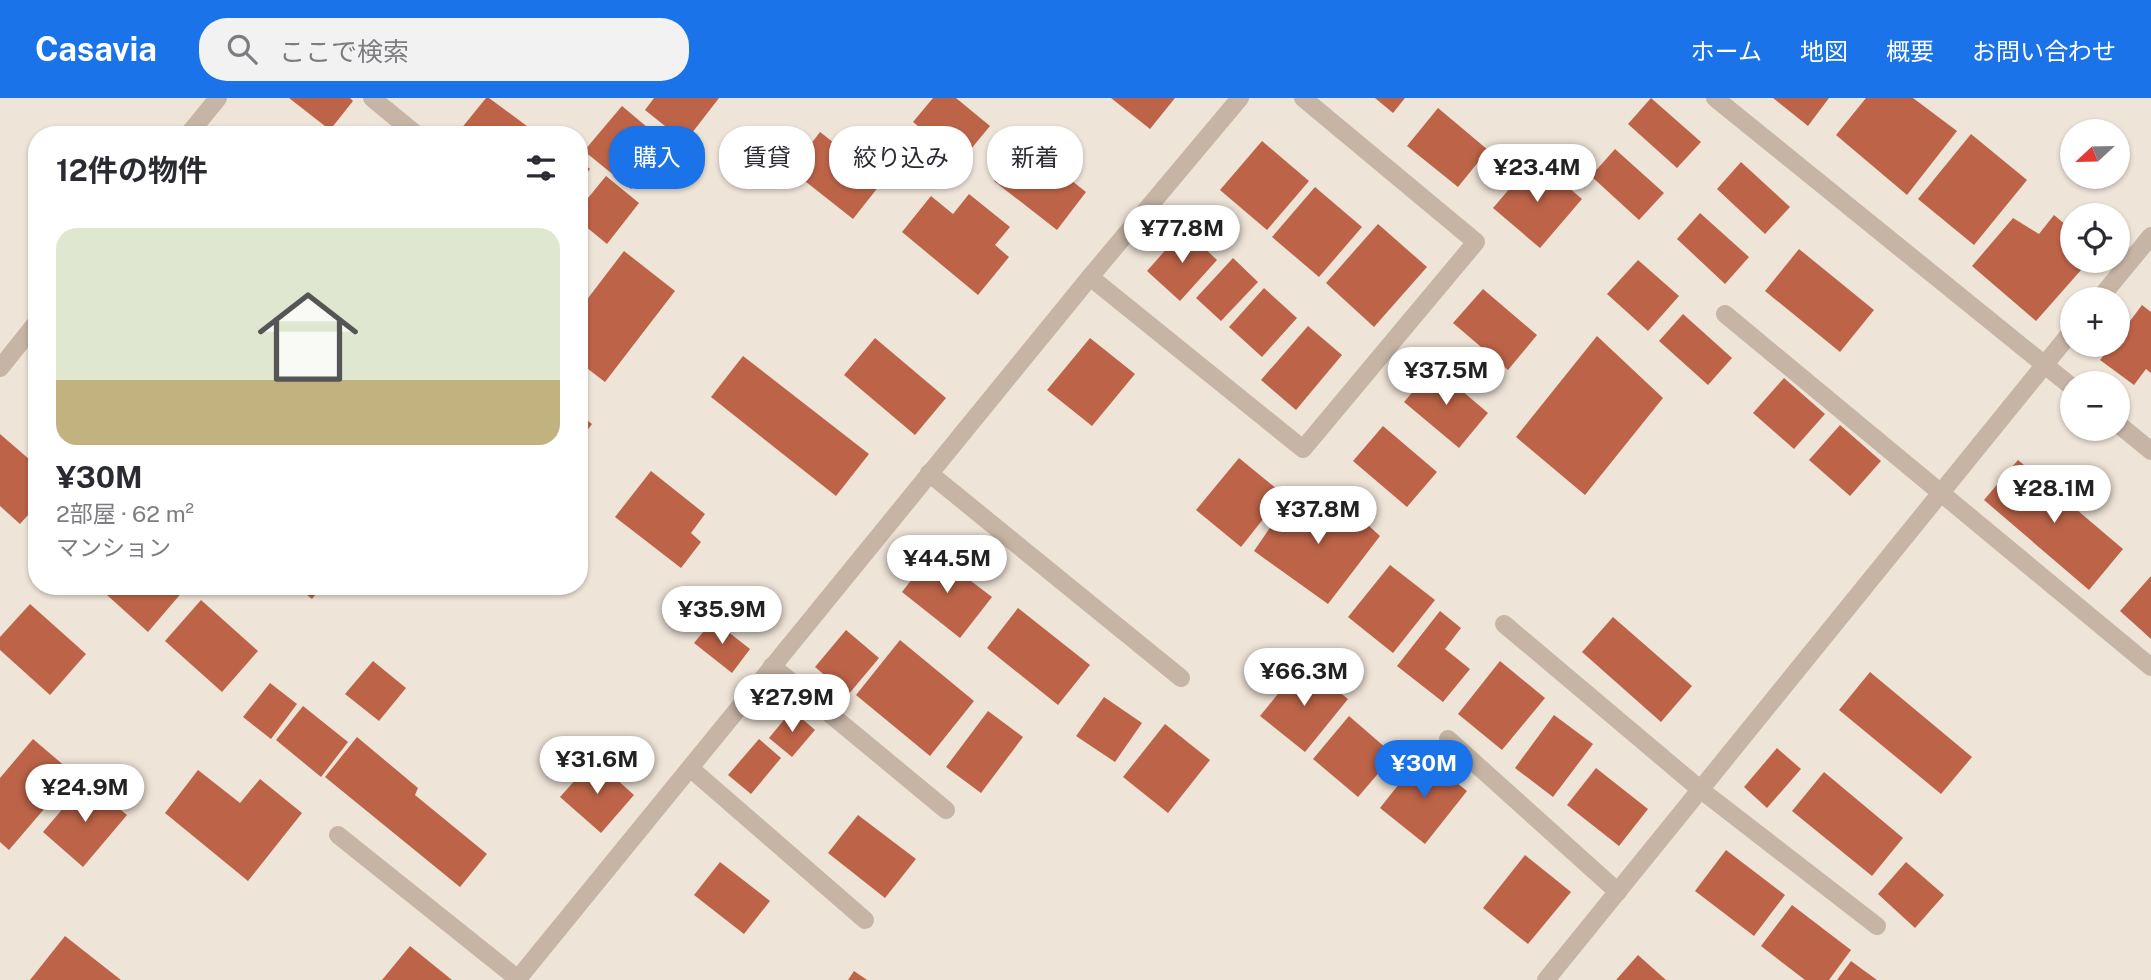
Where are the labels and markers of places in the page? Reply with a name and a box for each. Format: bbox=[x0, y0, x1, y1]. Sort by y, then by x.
pin: ¥23.4M bbox=[1480, 144, 1594, 204]
pin: ¥77.8M bbox=[1125, 206, 1239, 265]
pin: ¥37.5M bbox=[1389, 348, 1503, 407]
pin: ¥28.1M bbox=[1997, 466, 2111, 525]
pin: ¥37.8M bbox=[1261, 486, 1375, 546]
pin: ¥44.5M bbox=[890, 536, 1004, 595]
pin: ¥35.9M bbox=[665, 587, 779, 646]
pin: ¥66.3M bbox=[1247, 648, 1361, 708]
pin: ¥27.9M bbox=[735, 674, 849, 734]
pin: ¥31.6M bbox=[540, 736, 654, 796]
pin: ¥30M bbox=[1383, 740, 1465, 800]
pin: ¥24.9M bbox=[28, 764, 142, 824]

